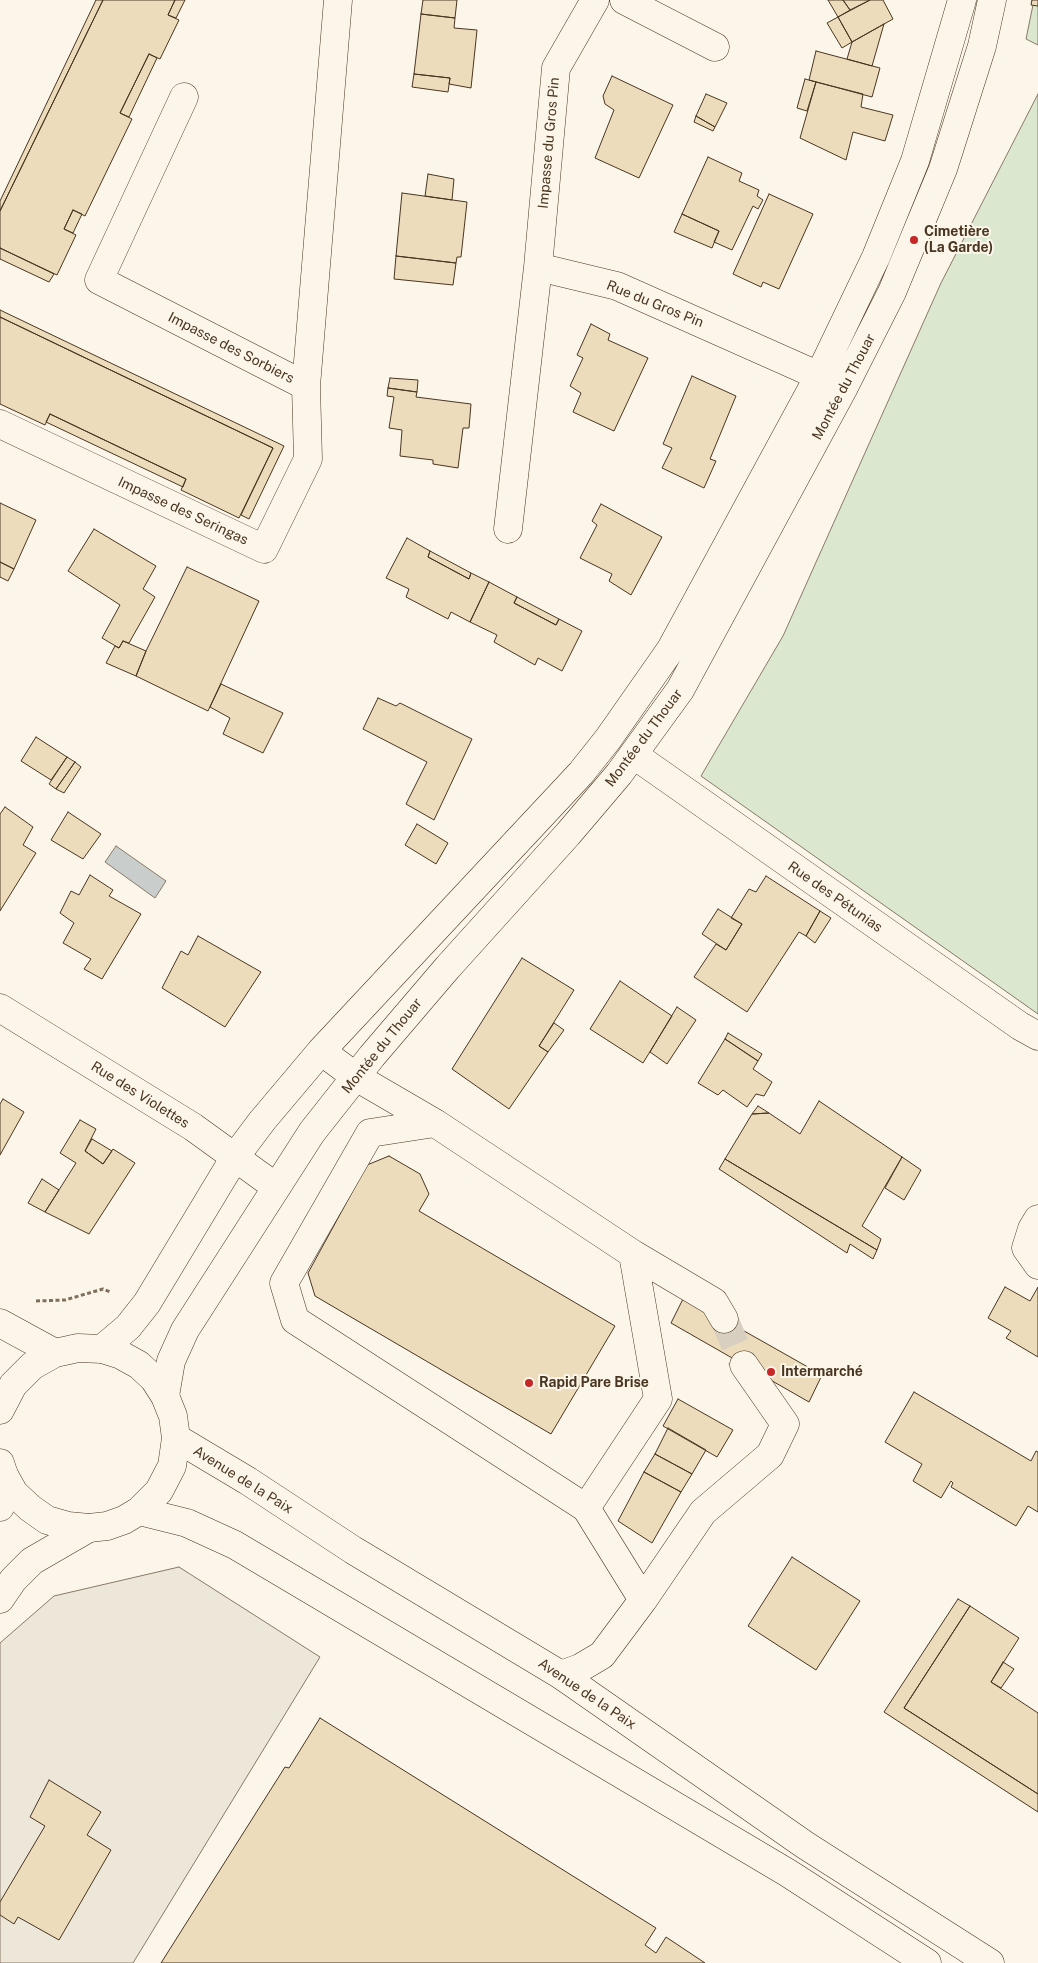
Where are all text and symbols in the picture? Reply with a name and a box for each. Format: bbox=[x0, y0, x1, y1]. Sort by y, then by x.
street label: Impasse du Gros Pin bbox=[535, 77, 563, 209]
place label: Cimetière (La Garde) bbox=[924, 224, 993, 256]
marker: Cimetière (La Garde) bbox=[908, 234, 920, 246]
street label: Rue du Gros Pin bbox=[604, 277, 706, 331]
street label: Impasse des Sorbiers bbox=[165, 309, 297, 387]
street label: Montée du Thouar bbox=[809, 331, 879, 443]
street label: Impasse des Seringas bbox=[115, 473, 251, 549]
street label: Montée du Thouar bbox=[602, 686, 686, 790]
street label: Rue des Pétunias bbox=[784, 858, 886, 936]
street label: Montée du Thouar bbox=[338, 995, 426, 1097]
street label: Rue des Violettes bbox=[88, 1058, 192, 1132]
place label: Intermarché bbox=[781, 1364, 863, 1380]
marker: Intermarché bbox=[765, 1366, 777, 1378]
place label: Rapid Pare Brise bbox=[539, 1375, 649, 1391]
marker: Rapid Pare Brise bbox=[523, 1377, 535, 1389]
street label: Avenue de la Paix bbox=[190, 1443, 296, 1517]
street label: Avenue de la Paix bbox=[535, 1655, 639, 1733]

